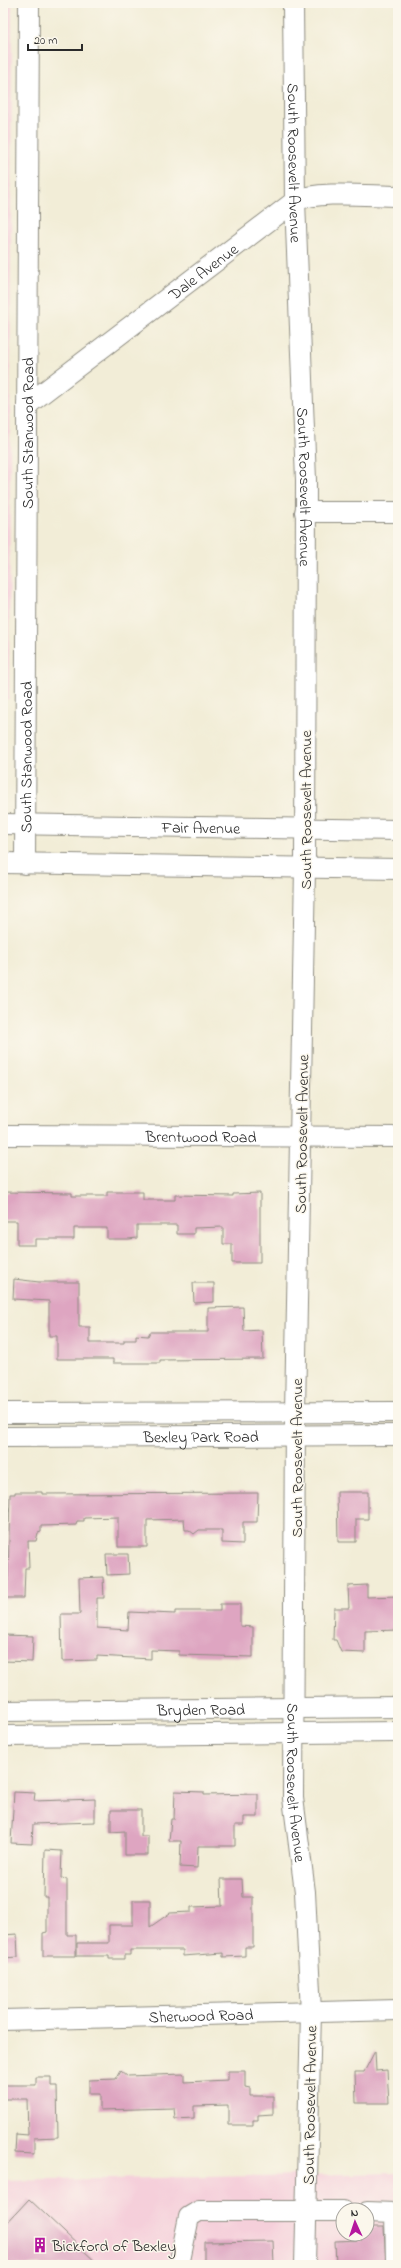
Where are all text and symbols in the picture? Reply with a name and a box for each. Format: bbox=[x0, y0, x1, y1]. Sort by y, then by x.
scale bar bbox=[28, 26, 82, 52]
text: 20 m bbox=[34, 32, 57, 50]
street label: South Roosevelt Avenue bbox=[280, 83, 307, 244]
street label: Dale Avenue bbox=[163, 238, 245, 308]
street label: South Stanwood Road bbox=[17, 357, 41, 509]
street label: South Roosevelt Avenue bbox=[289, 407, 316, 567]
street label: South Stanwood Road bbox=[15, 681, 40, 833]
street label: South Roosevelt Avenue bbox=[295, 730, 319, 890]
street label: Fair Avenue bbox=[160, 816, 241, 842]
street label: South Roosevelt Avenue bbox=[290, 1053, 316, 1214]
street label: Brentwood Road bbox=[144, 1126, 257, 1150]
street label: South Roosevelt Avenue bbox=[286, 1378, 310, 1538]
street label: Bexley Park Road bbox=[142, 1426, 259, 1450]
street label: Bryden Road bbox=[156, 1699, 245, 1723]
street label: South Roosevelt Avenue bbox=[279, 1703, 311, 1864]
street label: Sherwood Road bbox=[148, 2004, 254, 2030]
street label: South Roosevelt Avenue bbox=[298, 2024, 324, 2185]
north arrow bbox=[335, 2202, 375, 2242]
text: N bbox=[350, 2205, 359, 2221]
place label: Bickford of Bexley bbox=[51, 2235, 176, 2259]
building icon: Bickford of Bexley bbox=[31, 2236, 49, 2254]

